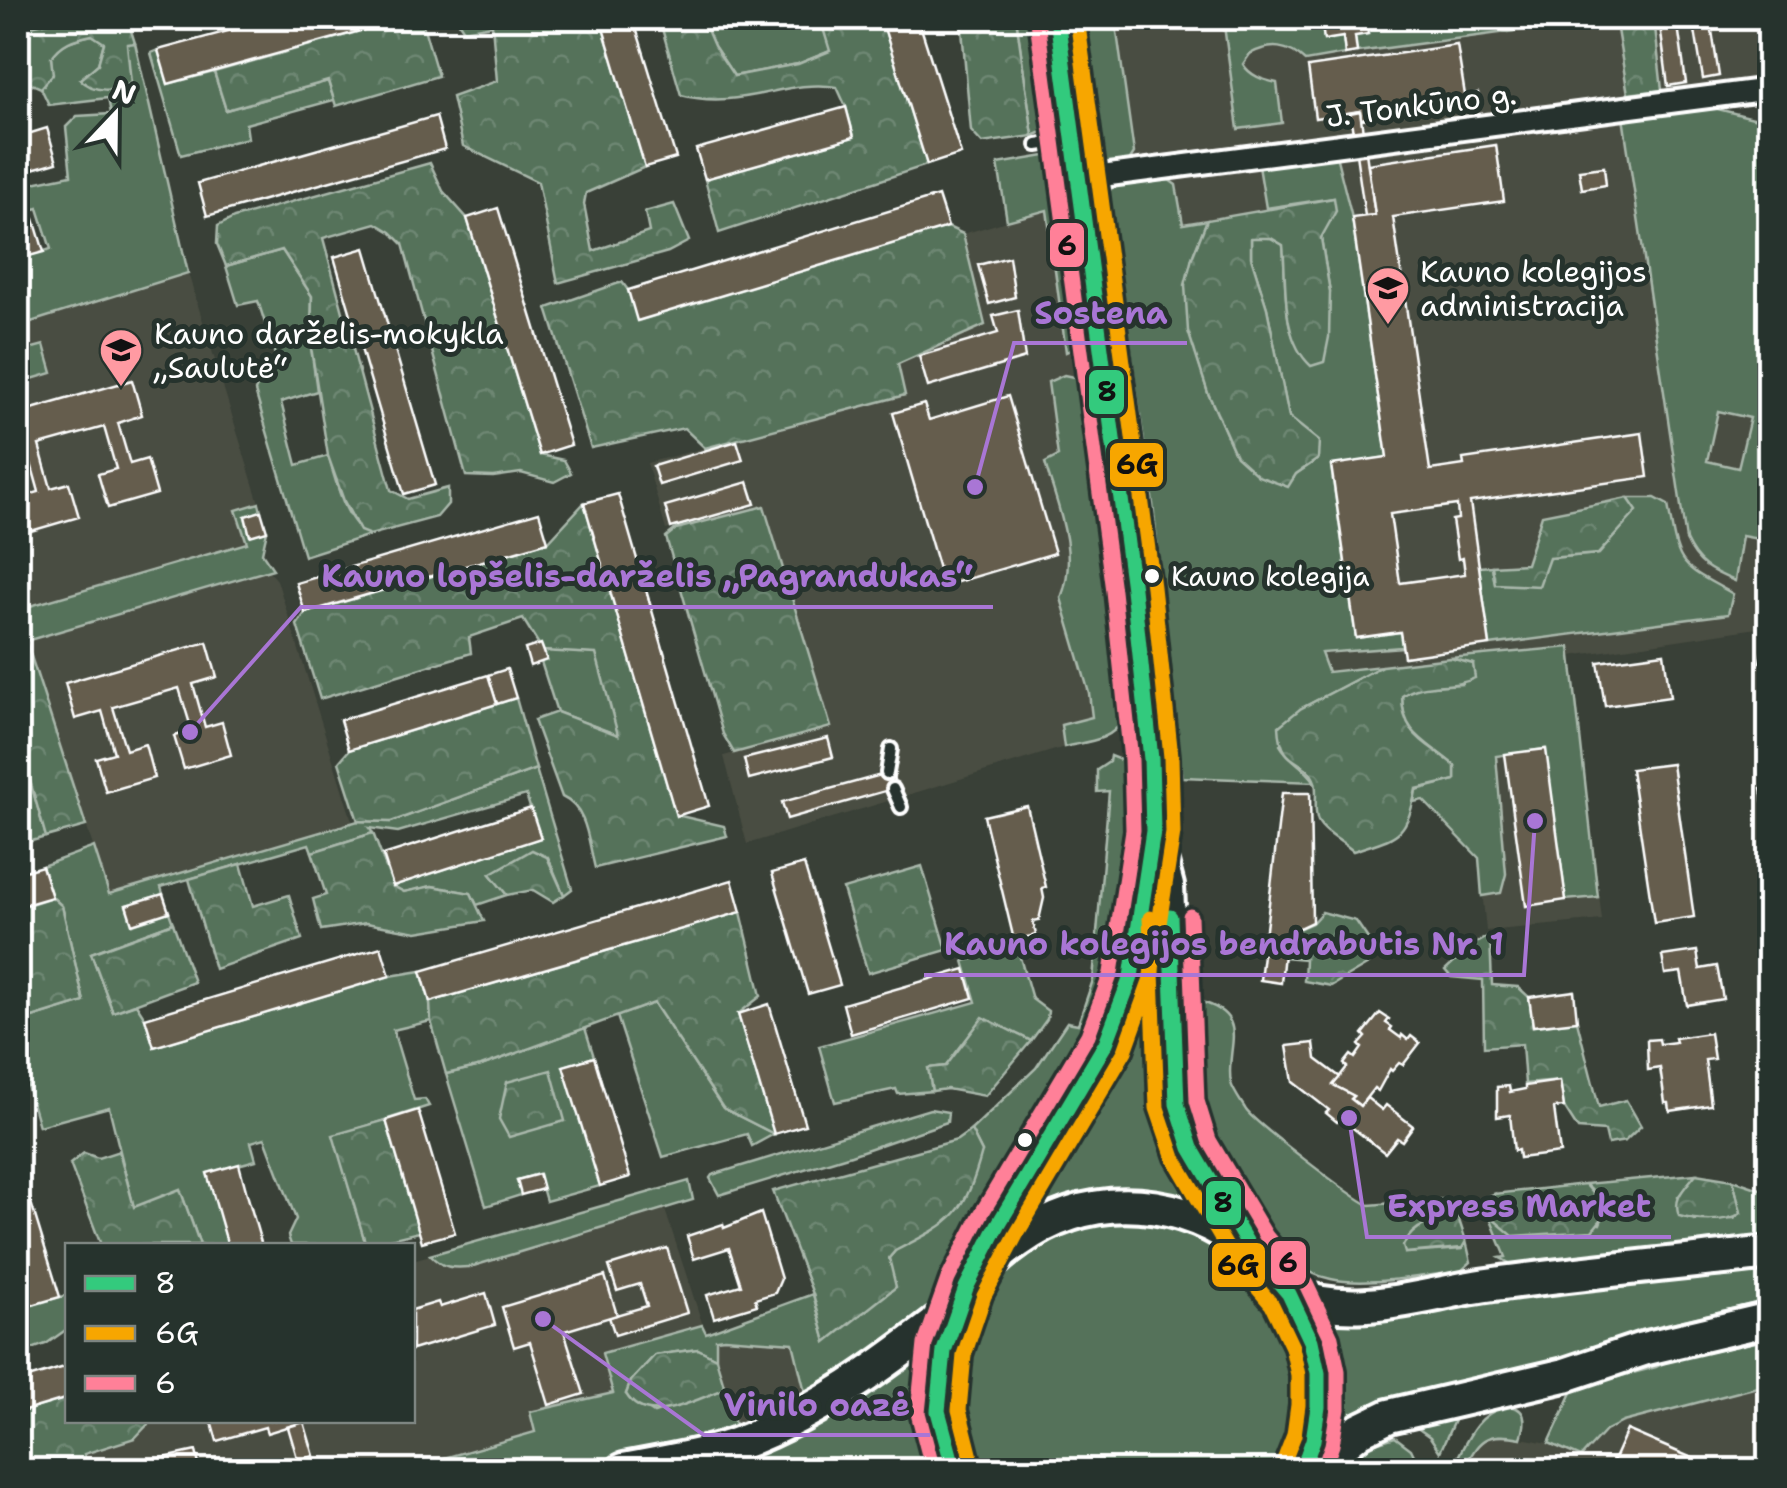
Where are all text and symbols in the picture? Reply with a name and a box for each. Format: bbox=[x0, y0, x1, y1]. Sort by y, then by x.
north arrow bbox=[65, 65, 165, 165]
text: N bbox=[107, 70, 142, 114]
street label: J. Tonkūno g. bbox=[1323, 73, 1519, 137]
line badge: 6 bbox=[1048, 221, 1086, 269]
text: 6 bbox=[1057, 226, 1077, 264]
place label: Kauno kolegijos administracija bbox=[1420, 251, 1647, 326]
school or university icon: Kauno kolegijos administracija bbox=[1365, 265, 1411, 326]
callout: Sostena bbox=[1014, 281, 1187, 343]
text: Sostena bbox=[1034, 291, 1168, 334]
place label: Kauno darželis-mokykla „Saulutė“ bbox=[153, 313, 504, 388]
school or university icon: Kauno darželis-mokykla „Saulutė“ bbox=[98, 327, 144, 388]
line badge: 8 bbox=[1087, 368, 1126, 416]
text: 8 bbox=[1097, 372, 1117, 410]
line badge: 6G bbox=[1108, 441, 1165, 489]
text: 6G bbox=[1116, 445, 1159, 483]
callout: Kauno lopšelis-darželis „Pagrandukas“ bbox=[301, 545, 993, 607]
text: Kauno lopšelis-darželis „Pagrandukas“ bbox=[321, 554, 973, 597]
place label: Kauno kolegija bbox=[1171, 557, 1370, 595]
marker: Kauno kolegija bbox=[1142, 566, 1162, 586]
callout: Kauno kolegijos bendrabutis Nr. 1 bbox=[924, 913, 1524, 975]
text: Kauno kolegijos bendrabutis Nr. 1 bbox=[944, 922, 1504, 965]
unlabelled marker bbox=[1015, 1130, 1035, 1150]
callout: Express Market bbox=[1367, 1175, 1671, 1237]
line badge: 8 bbox=[1204, 1179, 1243, 1227]
text: 8 bbox=[1213, 1183, 1233, 1221]
text: Express Market bbox=[1387, 1184, 1651, 1227]
line badge: 6 bbox=[1269, 1239, 1308, 1287]
line badge: 6G bbox=[1210, 1241, 1267, 1289]
legend bbox=[65, 1243, 415, 1423]
text: 6 bbox=[1278, 1243, 1298, 1281]
text: 6G bbox=[1217, 1246, 1260, 1284]
text: 8 bbox=[155, 1262, 176, 1303]
text: 6G bbox=[155, 1312, 199, 1353]
text: 6 bbox=[155, 1362, 176, 1403]
callout: Vinilo oazė bbox=[704, 1373, 930, 1435]
text: Vinilo oazė bbox=[724, 1383, 910, 1426]

